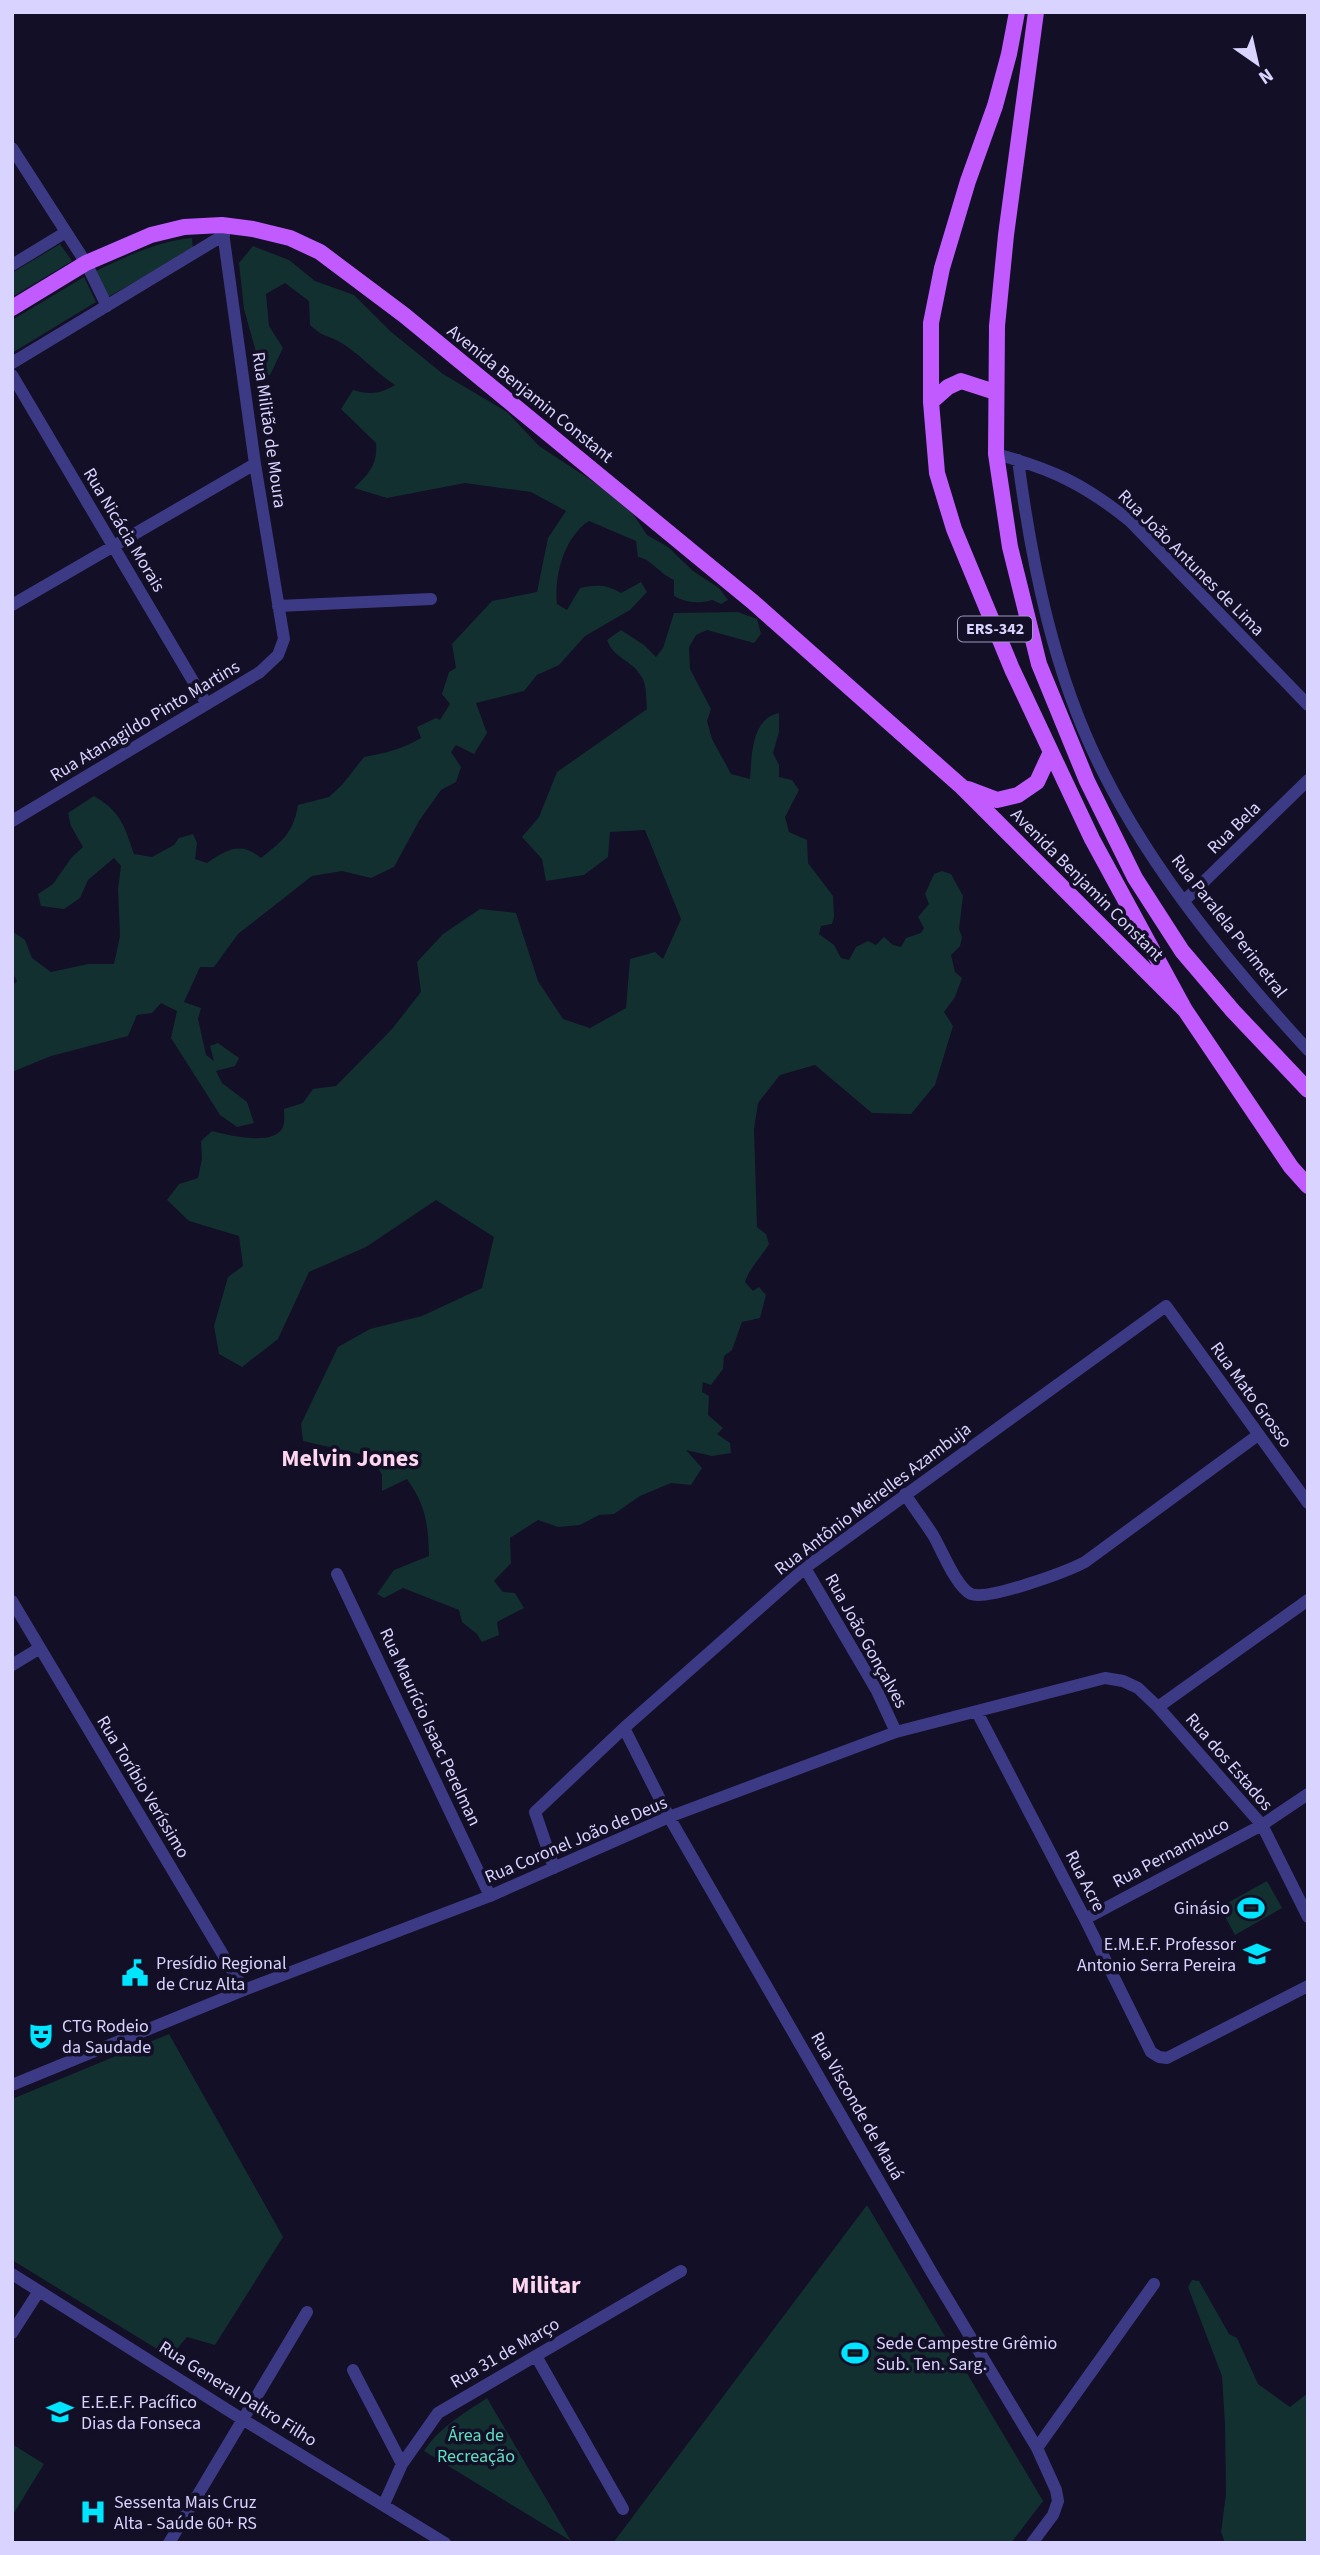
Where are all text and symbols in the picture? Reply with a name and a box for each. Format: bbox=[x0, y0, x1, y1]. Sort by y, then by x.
north arrow bbox=[1222, 28, 1292, 98]
text: N bbox=[1253, 61, 1278, 91]
street label: Avenida Benjamin Constant bbox=[442, 319, 618, 469]
street label: Rua Militão de Moura bbox=[246, 350, 292, 510]
street label: Rua Nicácia Morais bbox=[77, 463, 171, 597]
street label: Rua João Antunes de Lima bbox=[1112, 484, 1270, 642]
road number: ERS-342 bbox=[958, 616, 1032, 642]
street label: Rua Atanagildo Pinto Martins bbox=[45, 654, 245, 788]
street label: Rua Bela bbox=[1202, 796, 1266, 860]
street label: Avenida Benjamin Constant bbox=[1005, 803, 1169, 967]
street label: Rua Paralela Perimetral bbox=[1165, 849, 1293, 1003]
street label: Rua Mato Grosso bbox=[1204, 1337, 1298, 1453]
street label: Rua Antônio Meirelles Azambuja bbox=[769, 1417, 977, 1581]
district label: Melvin Jones bbox=[281, 1441, 419, 1476]
street label: Rua João Gonçalves bbox=[819, 1569, 913, 1713]
street label: Rua Maurício Isaac Perelman bbox=[373, 1624, 487, 1830]
street label: Rua dos Estados bbox=[1179, 1708, 1279, 1816]
street label: Rua Toríbio Veríssimo bbox=[91, 1711, 195, 1863]
street label: Rua Coronel João de Deus bbox=[481, 1790, 671, 1890]
street label: Rua Pernambuco bbox=[1108, 1812, 1234, 1894]
street label: Rua Acre bbox=[1059, 1846, 1111, 1916]
sports icon: Ginásio bbox=[1236, 1893, 1266, 1923]
place label: Ginásio bbox=[1174, 1896, 1230, 1921]
place label: E.M.E.F. Professor Antonio Serra Pereira bbox=[1077, 1932, 1237, 1978]
school or university icon: E.M.E.F. Professor Antonio Serra Pereira bbox=[1242, 1939, 1272, 1969]
place label: Presídio Regional de Cruz Alta bbox=[156, 1951, 287, 1997]
public building icon: Presídio Regional de Cruz Alta bbox=[120, 1958, 150, 1988]
place label: CTG Rodeio da Saudade bbox=[62, 2014, 151, 2060]
theatre icon: CTG Rodeio da Saudade bbox=[26, 2021, 56, 2051]
street label: Rua Visconde de Mauá bbox=[804, 2027, 910, 2185]
district label: Militar bbox=[511, 2268, 581, 2303]
street label: Rua 31 de Março bbox=[446, 2312, 564, 2394]
place label: Sede Campestre Grêmio Sub. Ten. Sarg. bbox=[876, 2331, 1057, 2377]
street label: Rua General Daltro Filho bbox=[154, 2335, 322, 2453]
sports icon: Sede Campestre Grêmio Sub. Ten. Sarg. bbox=[840, 2338, 870, 2368]
place label: E.E.E.F. Pacífico Dias da Fonseca bbox=[81, 2390, 201, 2436]
school or university icon: E.E.E.F. Pacífico Dias da Fonseca bbox=[45, 2397, 75, 2427]
park label: Área de Recreação bbox=[437, 2423, 515, 2469]
place label: Sessenta Mais Cruz Alta - Saúde 60+ RS bbox=[114, 2490, 257, 2536]
hospital icon: Sessenta Mais Cruz Alta - Saúde 60+ RS bbox=[78, 2497, 108, 2527]

